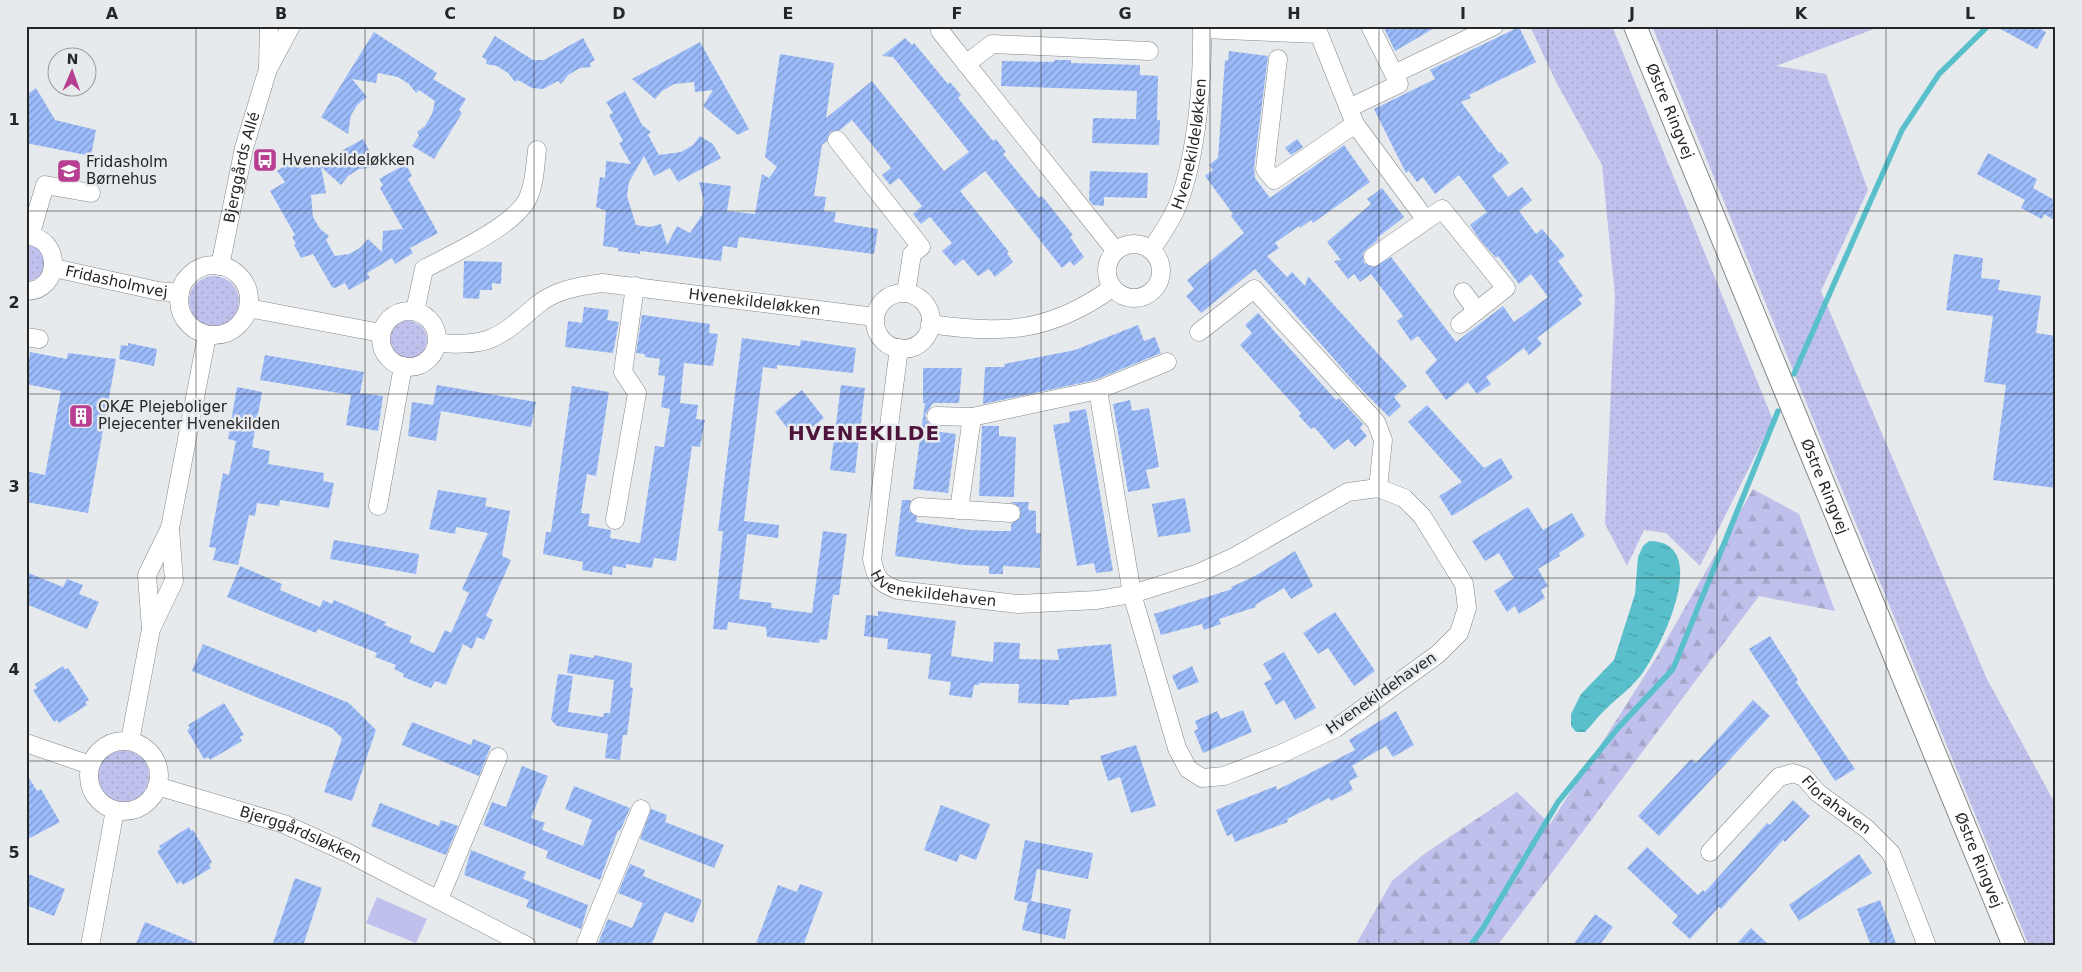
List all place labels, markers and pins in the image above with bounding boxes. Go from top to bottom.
bus stop icon: Hvenekildeløkken [252,147,278,173]
place label: Hvenekildeløkken [282,151,415,169]
place label: Fridasholm Børnehus [86,153,168,188]
school or university icon: Fridasholm Børnehus [56,158,82,184]
place label: OKÆ Plejeboliger Plejecenter Hvenekilden [98,398,280,433]
building icon: OKÆ Plejeboliger Plejecenter Hvenekilden [68,403,94,429]

